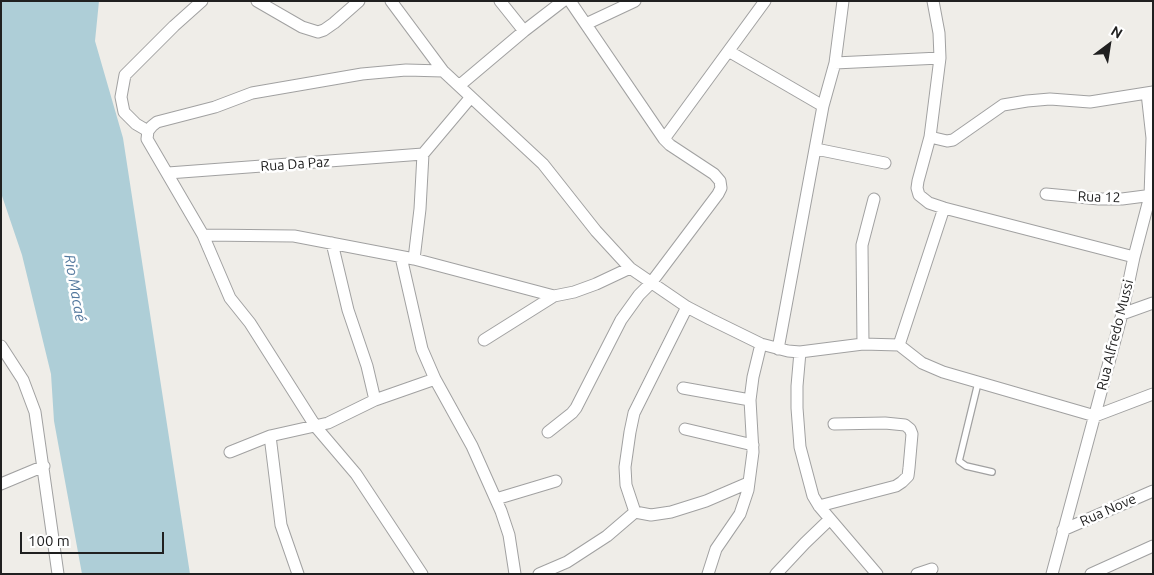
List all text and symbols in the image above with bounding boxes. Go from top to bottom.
north arrow [1084,20,1134,70]
text: N [1108,23,1125,42]
street label: Rua Da Paz [260,153,330,175]
street label: Rua 12 [1077,188,1121,206]
water label: Rio Macaé [60,253,90,323]
street label: Rua Alfredo Mussi [1093,278,1137,392]
street label: Rua Nove [1077,490,1139,530]
scale bar [22,522,166,554]
text: 100 m [28,532,70,549]

